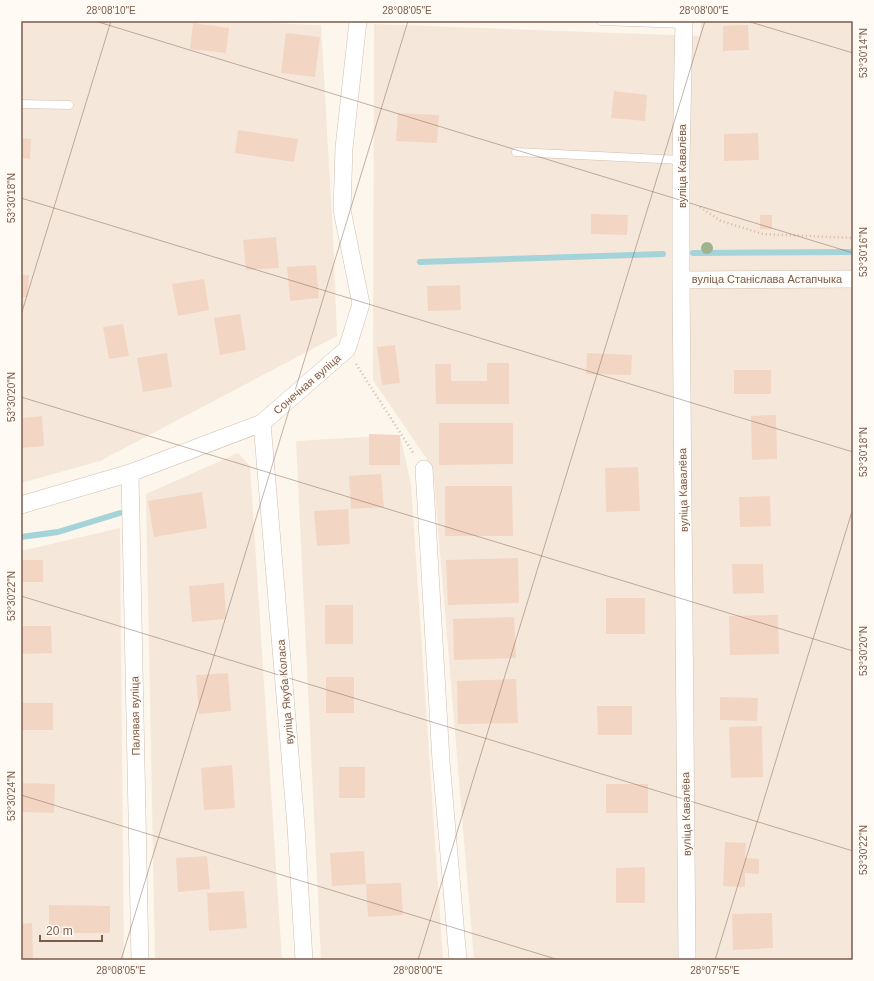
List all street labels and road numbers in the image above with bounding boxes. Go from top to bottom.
street label: вуліца Кавалёва [676,123,688,208]
street label: вуліца Станіслава Астапчыка [692,273,843,285]
street label: Сонечная вуліца [271,351,344,416]
street label: вуліца Кавалёва [676,447,690,532]
street label: вуліца Якуба Коласа [274,638,296,745]
street label: Палявая вуліца [128,675,142,756]
street label: вуліца Кавалёва [679,771,693,856]

